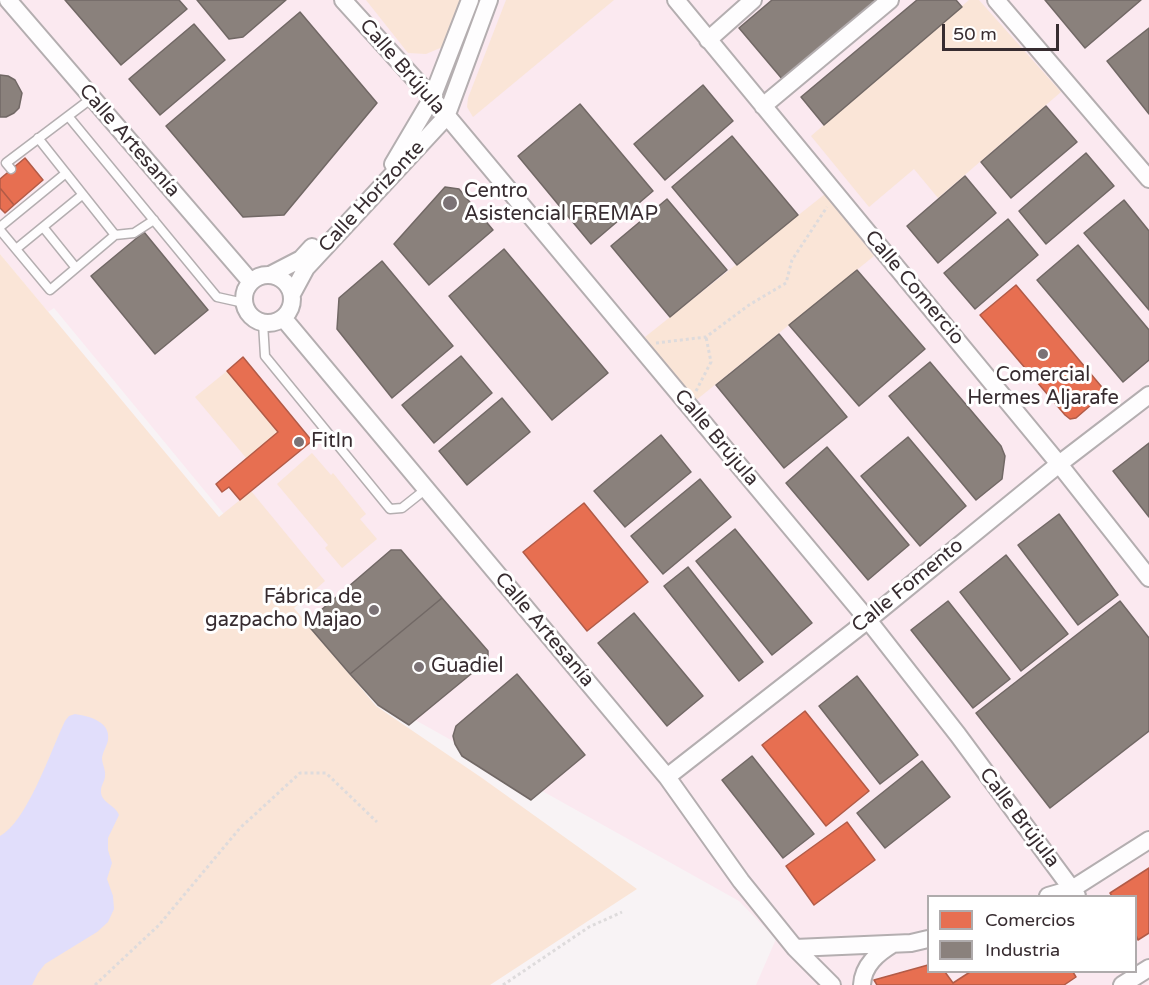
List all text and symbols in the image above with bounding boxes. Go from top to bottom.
scale bar [945,12,1062,50]
street label: Calle Brújula [354,14,450,120]
text: 50 m [953,23,997,45]
street label: Calle Artesanía [73,79,185,203]
street label: Calle Horizonte [314,136,430,258]
place label: Centro Asistencial FREMAP [464,180,658,227]
marker: Centro Asistencial FREMAP [441,194,459,212]
street label: Calle Comercio [859,226,969,350]
marker: Comercial Hermes Aljarafe [1036,347,1050,361]
place label: Comercial Hermes Aljarafe [967,364,1119,411]
street label: Calle Brújula [669,385,763,491]
place label: FitIn [311,430,353,454]
marker: FitIn [292,435,306,449]
street label: Calle Fomento [847,534,969,638]
street label: Calle Artesanía [489,568,599,692]
place label: Fábrica de gazpacho Majao [205,586,362,633]
marker: Fábrica de gazpacho Majao [367,603,381,617]
place label: Guadiel [431,655,503,679]
marker: Guadiel [412,660,426,674]
street label: Calle Brújula [974,763,1064,873]
legend [927,895,1137,973]
text: Comercios [985,909,1075,931]
text: Industria [985,939,1060,961]

